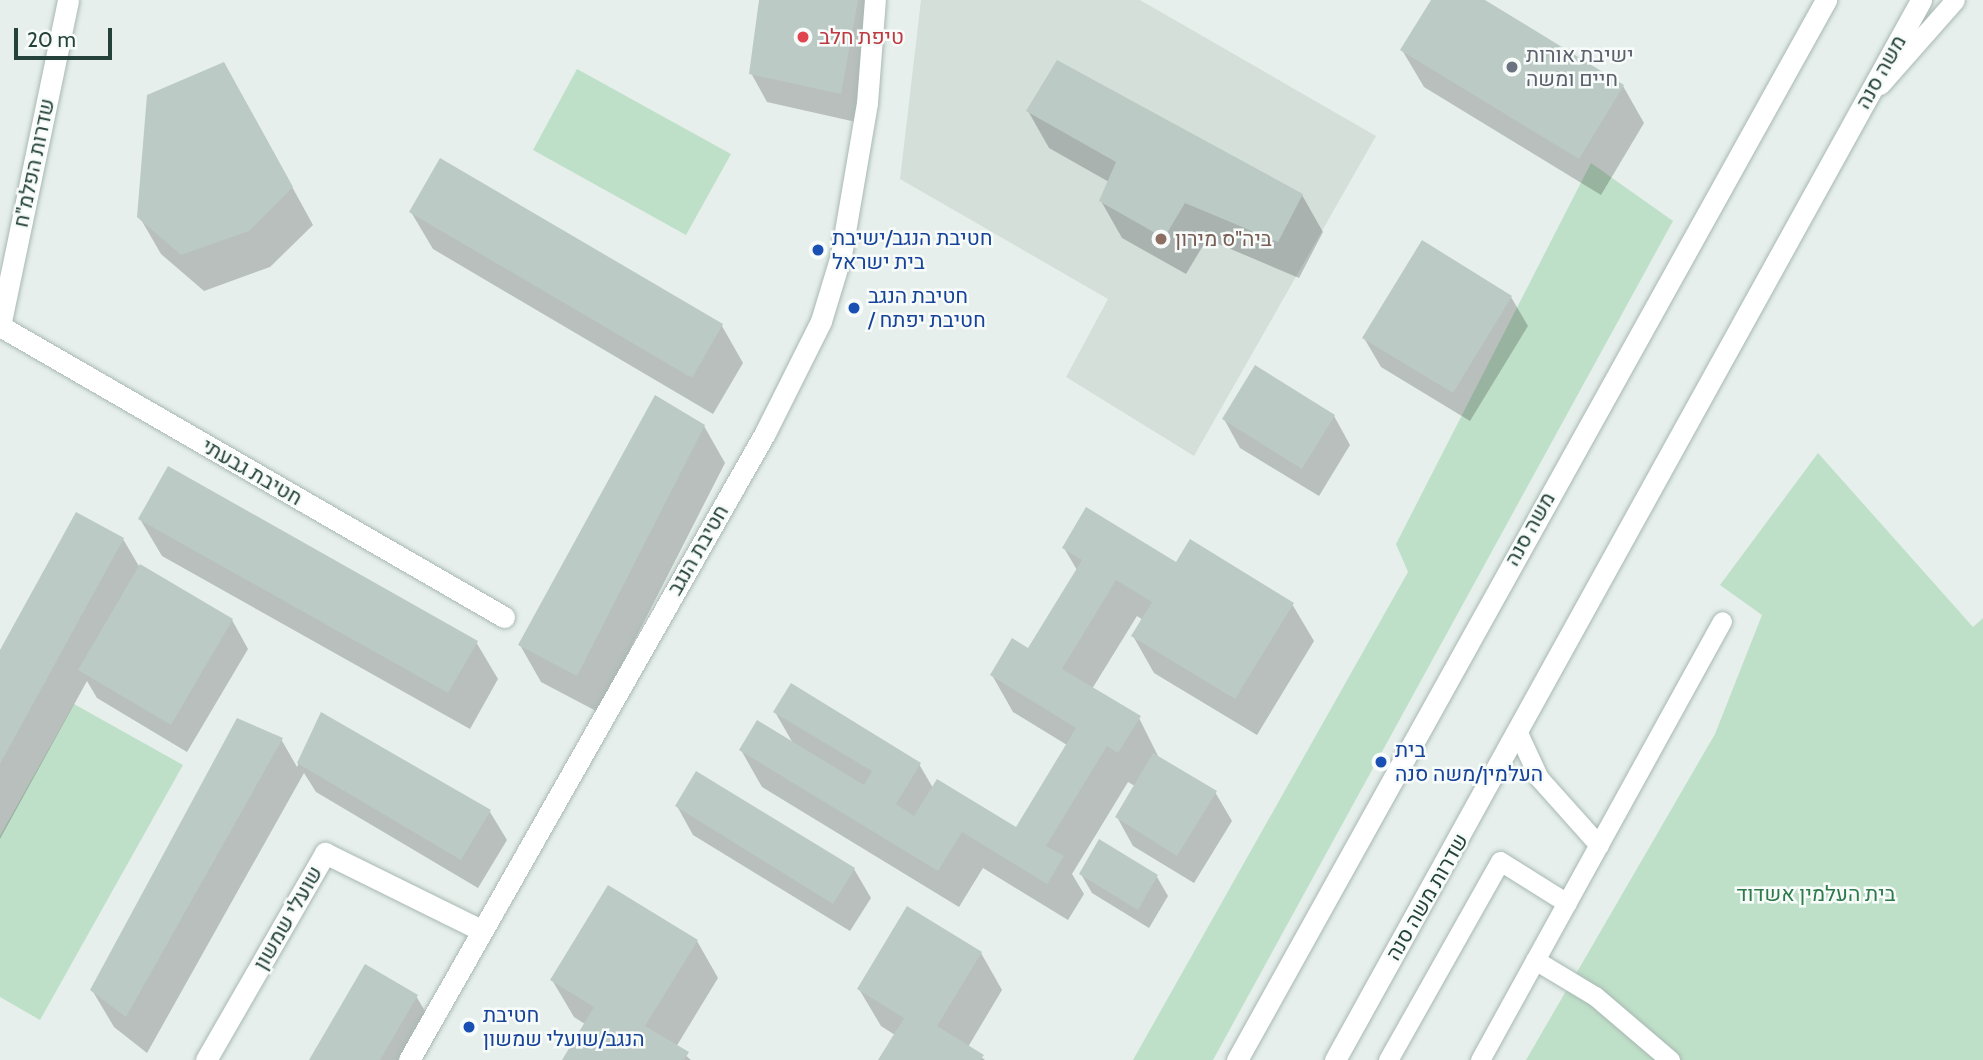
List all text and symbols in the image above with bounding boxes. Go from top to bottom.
scale bar [18,14,116,58]
place label: טיפת חלב [819,24,904,50]
text: 20 m [27,27,76,52]
marker: טיפת חלב [793,27,813,47]
street label: משה סנה [1850,31,1912,113]
place label: ישיבת אורות חיים ומשה [1526,42,1634,92]
marker: ישיבת אורות חיים ומשה [1504,59,1520,75]
street label: שדרות הפלמ"ח [8,96,60,230]
place label: חטיבת הנגב/ישיבת בית ישראל [832,225,992,275]
place label: ביה"ס מירון [1175,226,1272,252]
marker: ביה"ס מירון [1153,231,1169,247]
marker: חטיבת הנגב/ישיבת בית ישראל [810,242,826,258]
place label: חטיבת הנגב / חטיבת יפתח [868,283,986,333]
marker: חטיבת הנגב / חטיבת יפתח [846,300,862,316]
street label: חטיבת גבעתי [197,433,307,511]
street label: משה סנה [1499,488,1561,570]
street label: חטיבת הנגב [662,500,734,600]
place label: בית העלמין/משה סנה [1395,737,1543,787]
marker: בית העלמין/משה סנה [1373,754,1389,770]
street label: שדרות משה סנה [1381,829,1473,965]
street label: שועלי שמשון [248,862,328,974]
park label: בית העלמין אשדוד [1736,881,1896,907]
place label: חטיבת הנגב/שועלי שמשון [483,1002,645,1052]
marker: חטיבת הנגב/שועלי שמשון [461,1019,477,1035]

